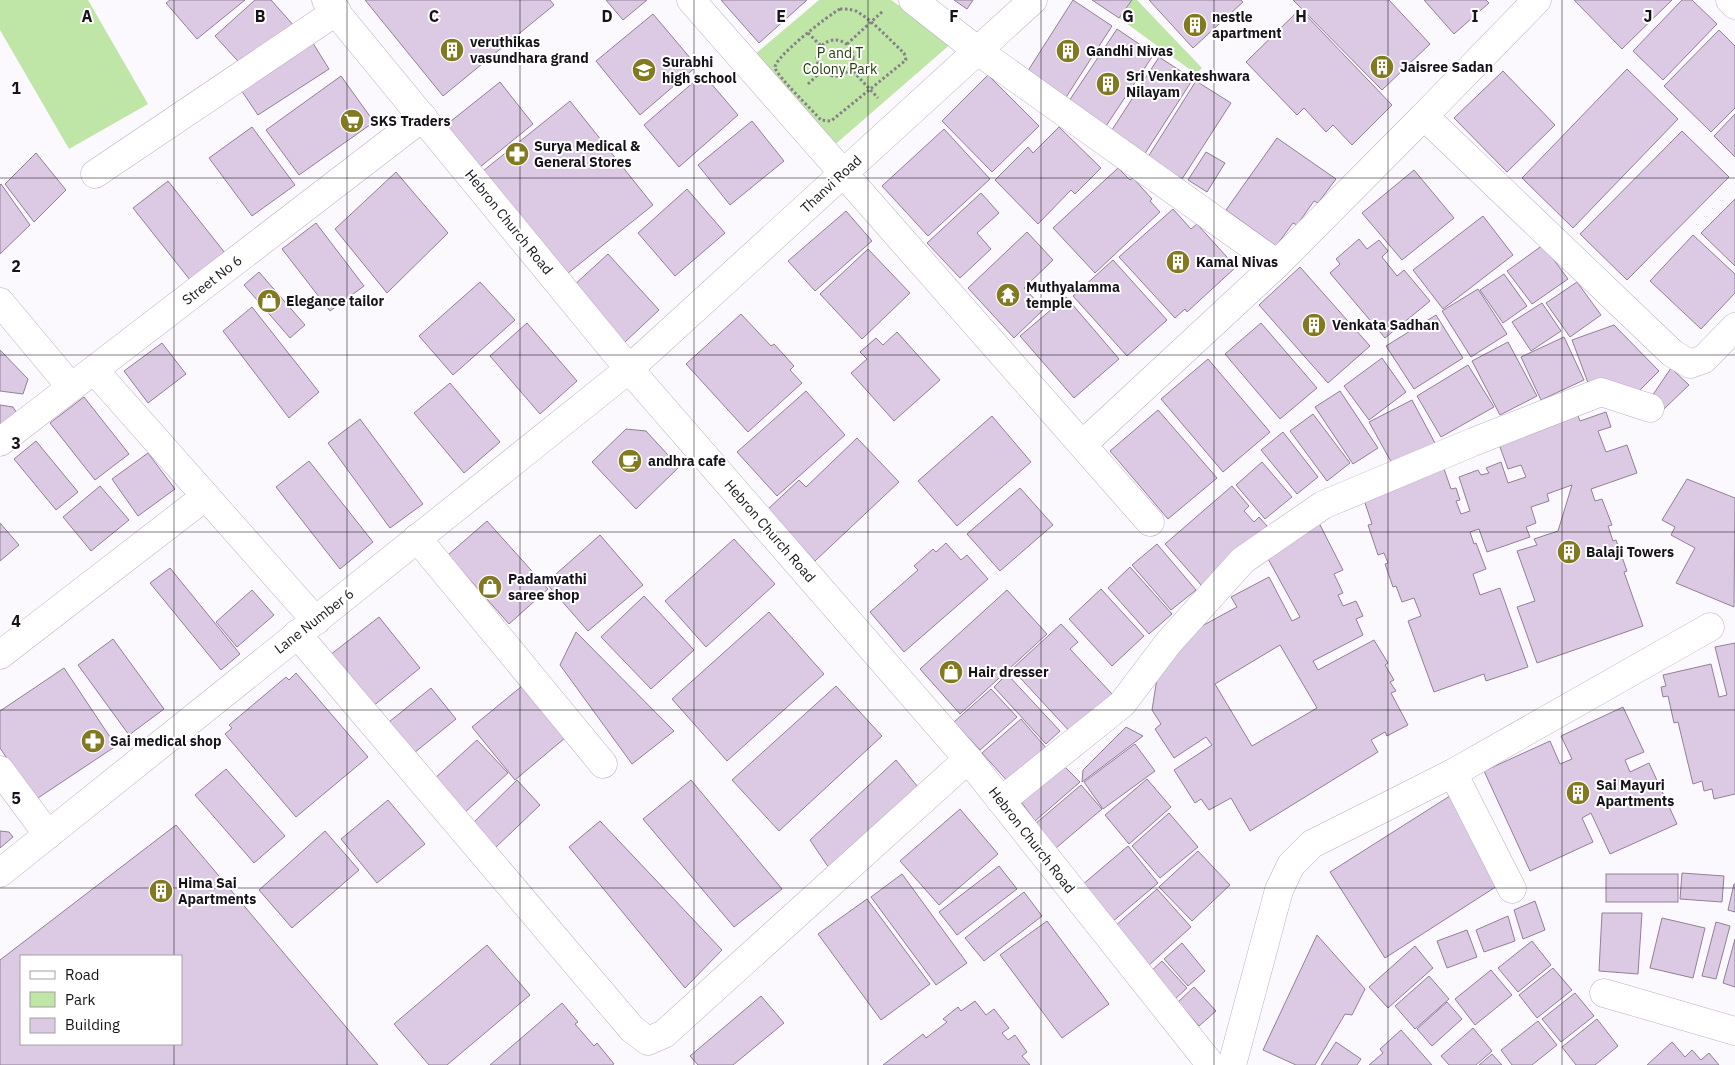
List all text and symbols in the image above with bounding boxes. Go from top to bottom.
text: A [82,6,93,26]
text: B [255,6,266,26]
text: C [429,6,439,26]
text: D [601,6,613,26]
text: E [776,6,786,26]
text: F [949,6,959,26]
text: G [1122,6,1134,26]
text: H [1295,6,1307,26]
text: I [1472,6,1479,26]
text: J [1644,6,1652,26]
place label: nestle apartment [1212,8,1282,42]
building icon: nestle apartment [1182,12,1208,38]
place label: veruthikas vasundhara grand [470,33,589,67]
building icon: veruthikas vasundhara grand [439,37,465,63]
building icon: Gandhi Nivas [1055,38,1081,64]
place label: Gandhi Nivas [1086,42,1173,60]
park label: P and T Colony Park [803,44,878,78]
place label: Surabhi high school [662,53,736,87]
building icon: Jaisree Sadan [1369,54,1395,80]
school or university icon: Surabhi high school [631,57,657,83]
place label: Jaisree Sadan [1400,58,1493,76]
place label: Sri Venkateshwara Nilayam [1126,67,1250,101]
building icon: Sri Venkateshwara Nilayam [1095,71,1121,97]
text: 1 [11,78,21,98]
supermarket icon: SKS Traders [339,108,365,134]
place label: SKS Traders [370,112,450,130]
place label: Surya Medical & General Stores [534,137,641,171]
pharmacy icon: Surya Medical & General Stores [504,141,530,167]
street label: Thanvi Road [797,151,865,217]
street label: Hebron Church Road [461,166,557,278]
building icon: Kamal Nivas [1165,249,1191,275]
street label: Street No 6 [178,251,246,309]
place label: Kamal Nivas [1196,253,1278,271]
text: 2 [11,256,21,276]
place label: Muthyalamma temple [1026,278,1120,312]
temple icon: Muthyalamma temple [995,282,1021,308]
shop icon: Elegance tailor [256,288,282,314]
place label: Elegance tailor [286,292,384,310]
building icon: Venkata Sadhan [1301,312,1327,338]
place label: Venkata Sadhan [1332,316,1439,334]
text: 3 [11,433,21,453]
cafe icon: andhra cafe [617,448,643,474]
place label: andhra cafe [648,452,726,470]
street label: Hebron Church Road [721,476,819,586]
building icon: Balaji Towers [1556,539,1582,565]
place label: Balaji Towers [1586,543,1674,561]
place label: Padamvathi saree shop [508,570,587,604]
shop icon: Padamvathi saree shop [477,574,503,600]
street label: Lane Number 6 [271,584,357,658]
text: 4 [11,611,21,631]
shop icon: Hair dresser [938,659,964,685]
place label: Hair dresser [968,663,1049,681]
pharmacy icon: Sai medical shop [80,728,106,754]
place label: Sai medical shop [110,732,221,750]
place label: Sai Mayuri Apartments [1596,776,1674,810]
building icon: Sai Mayuri Apartments [1565,780,1591,806]
street label: Hebron Church Road [985,783,1079,897]
text: 5 [11,788,21,808]
place label: Hima Sai Apartments [178,874,256,908]
building icon: Hima Sai Apartments [148,878,174,904]
legend [20,955,182,1045]
text: Road [65,965,100,984]
text: Park [65,990,95,1009]
text: Building [65,1015,120,1034]

